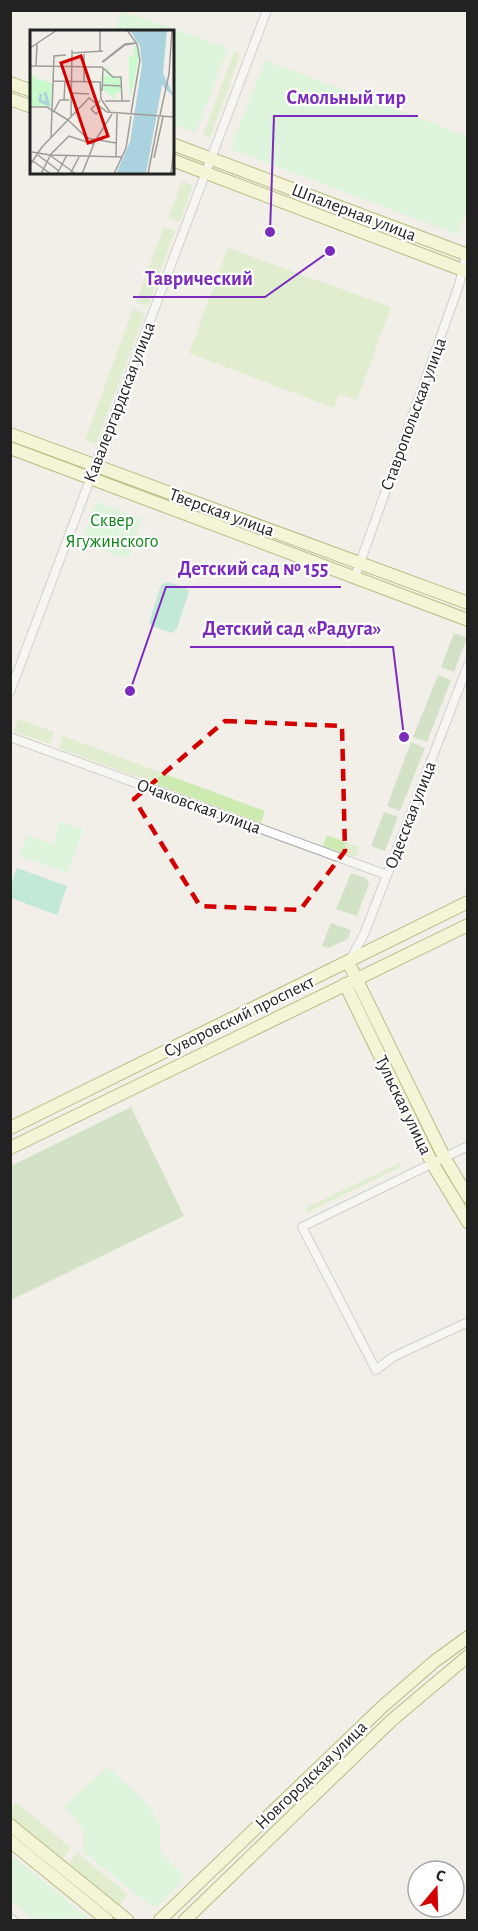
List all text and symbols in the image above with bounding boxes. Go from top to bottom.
inset map [30,30,174,174]
callout: Смольный тир [274,78,418,116]
text: Смольный тир [286,88,406,108]
street label: Шпалерная улица [289,181,418,245]
callout: Таврический [133,259,265,297]
text: Таврический [145,269,253,289]
street label: Кавалергардская улица [81,320,159,485]
street label: Ставропольская улица [378,335,450,493]
street label: Тверская улица [167,486,277,540]
park label: Сквер Ягужинского [66,512,158,551]
callout: Детский сад № 155 [166,549,341,587]
text: Детский сад № 155 [178,559,328,579]
callout: Детский сад «Радуга» [190,609,393,647]
text: Детский сад «Радуга» [202,619,382,639]
street label: Одесская улица [382,759,440,872]
street label: Очаковская улица [134,776,263,838]
street label: Суворовский проспект [161,972,318,1061]
street label: Тульская улица [371,1053,435,1158]
street label: Новгородская улица [252,1718,371,1834]
north arrow [406,1859,466,1919]
text: С [434,1867,447,1885]

